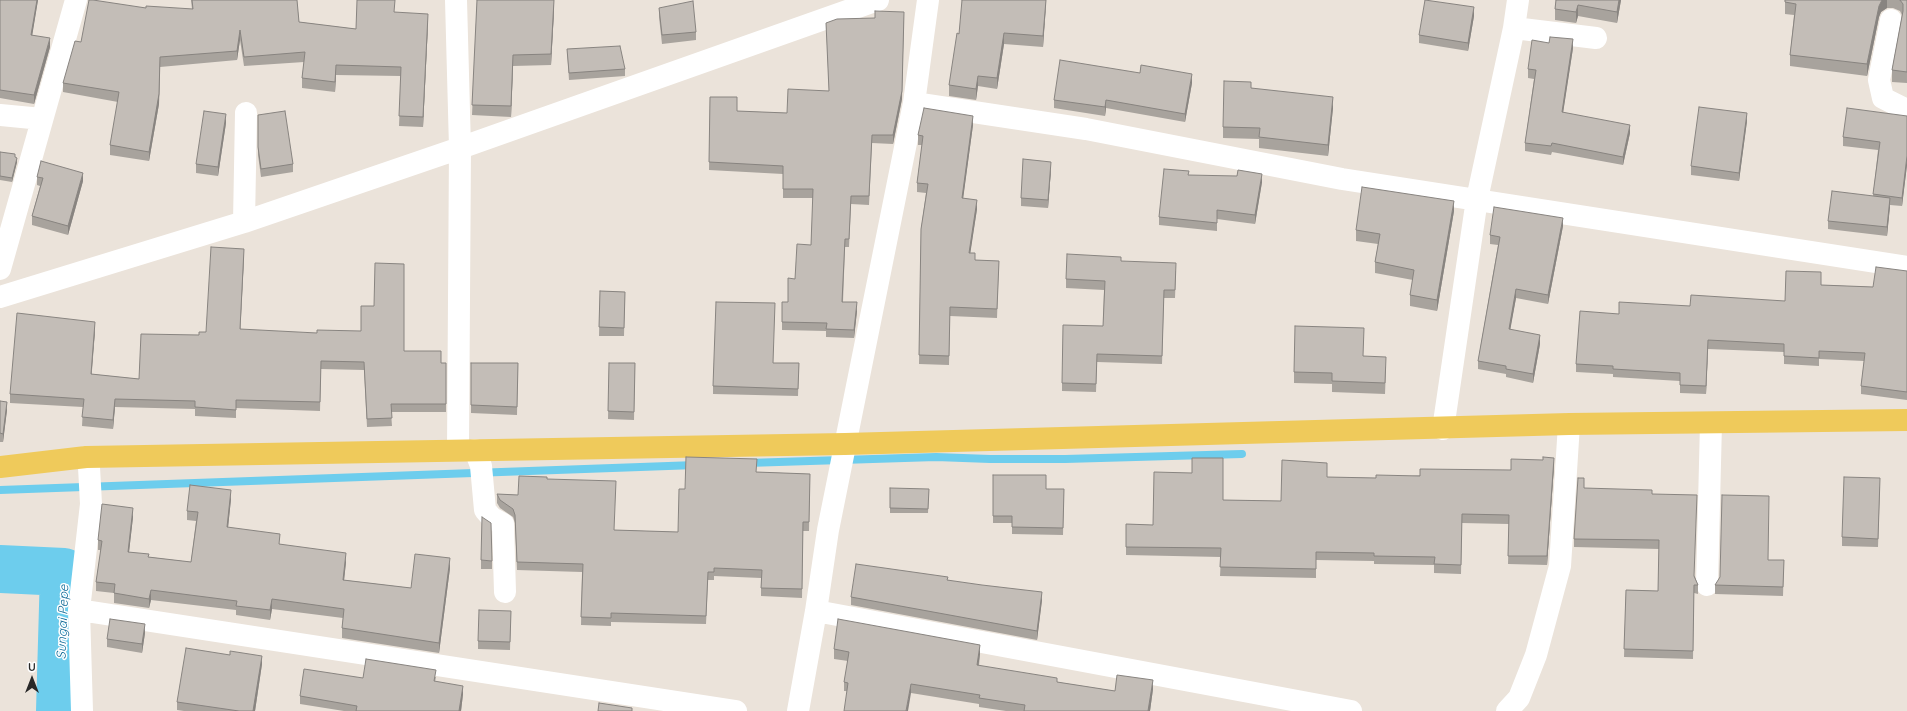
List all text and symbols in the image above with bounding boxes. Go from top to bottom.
water label: Sungai Pepe [54,584,72,660]
north arrow [12,659,52,699]
text: U [28,660,36,674]

